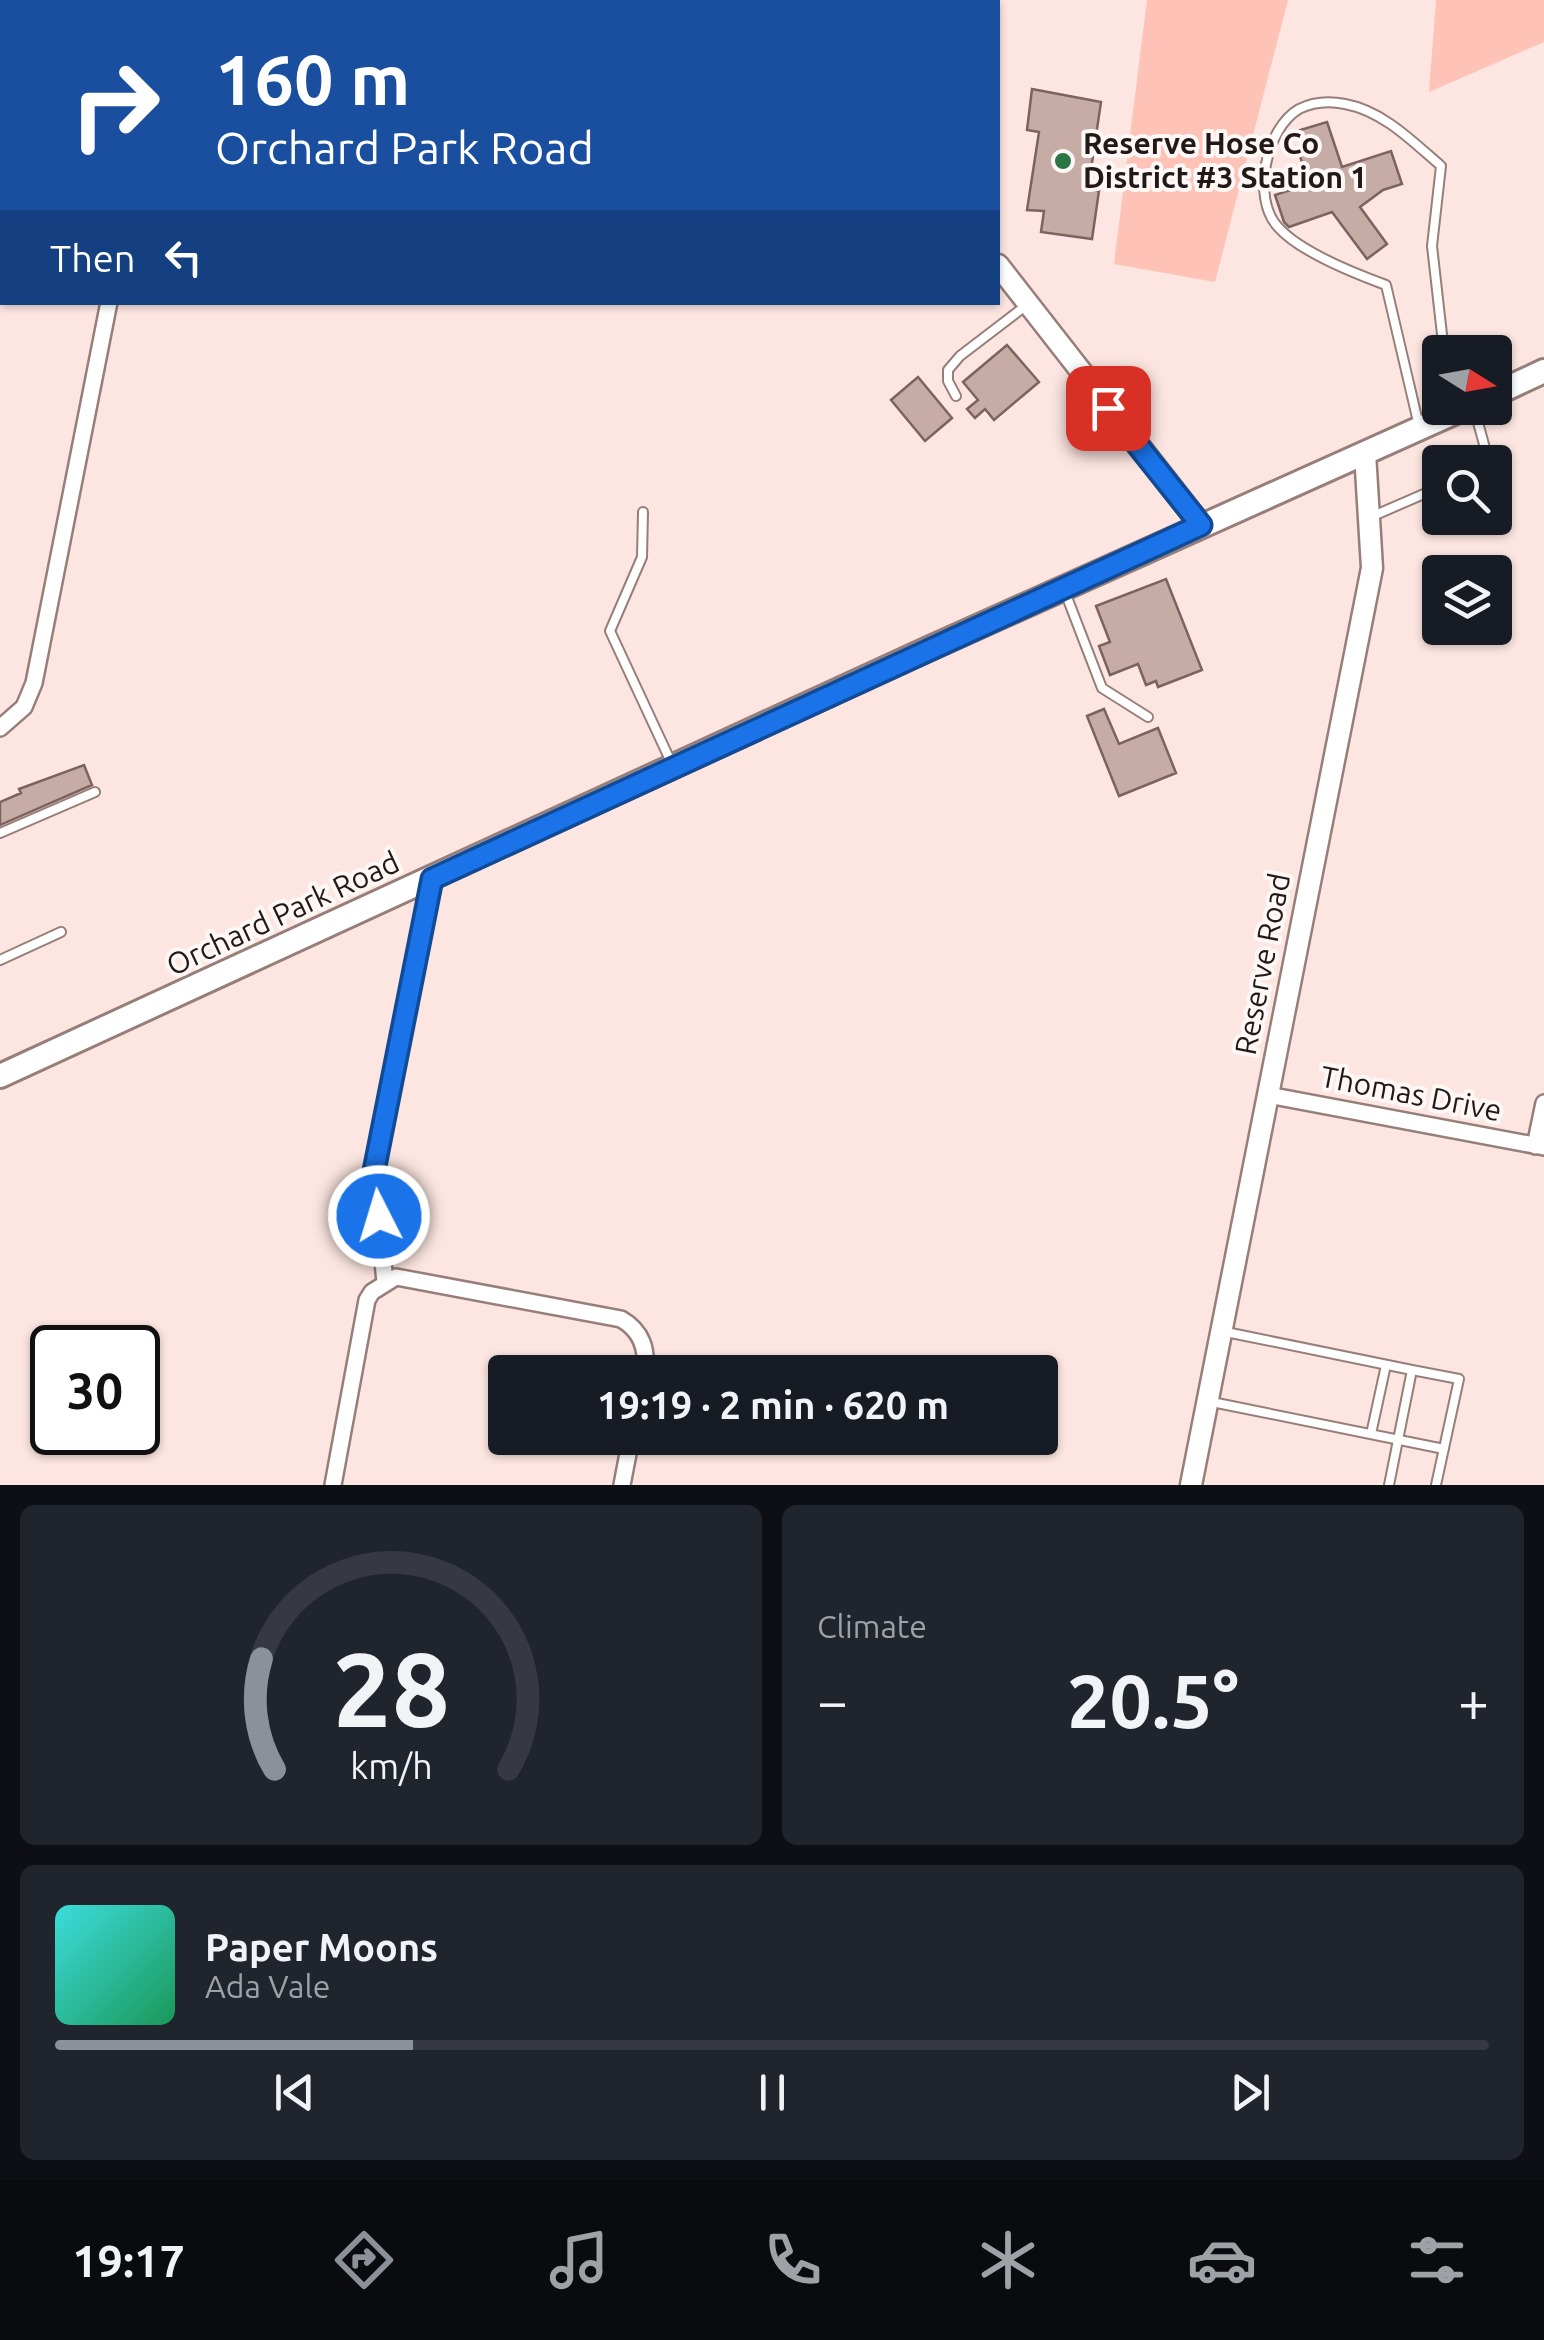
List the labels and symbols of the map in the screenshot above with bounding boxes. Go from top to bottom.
place label: Reserve Hose Co District #3 Station 1 [1083,126,1367,194]
marker: Reserve Hose Co District #3 Station 1 [1052,150,1074,172]
north arrow [1422,335,1512,425]
pin [1066,366,1151,451]
street label: Orchard Park Road [161,844,404,982]
street label: Reserve Road [1228,870,1296,1057]
street label: Thomas Drive [1318,1059,1504,1127]
position arrow [327,1164,431,1268]
speed limit sign: 30 [30,1325,160,1455]

